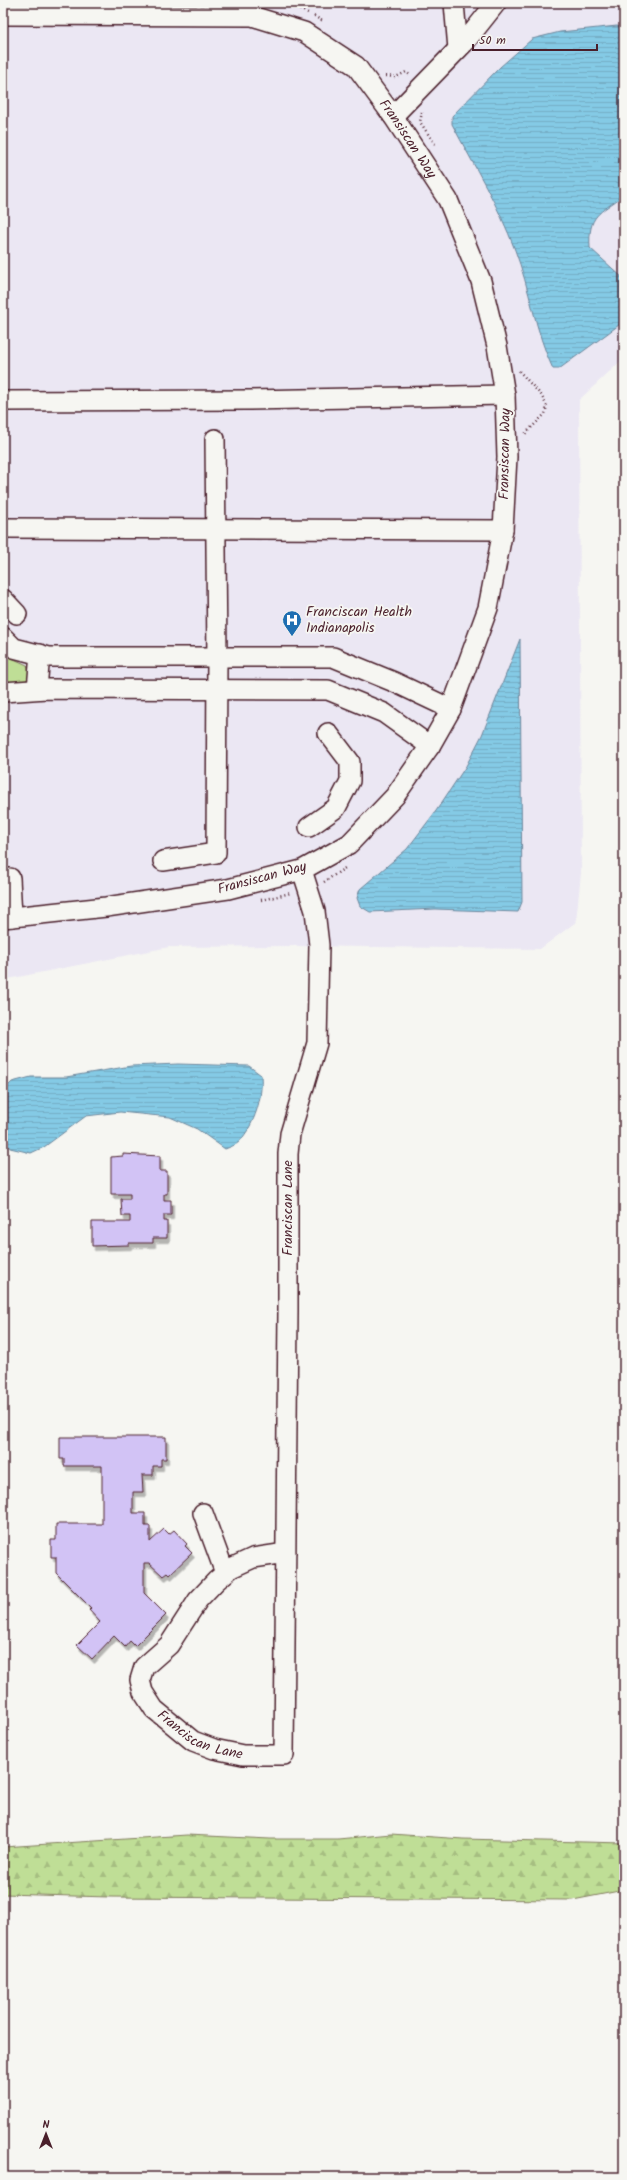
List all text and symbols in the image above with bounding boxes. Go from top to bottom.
scale bar [473,26,597,52]
text: 50 m [479,31,506,50]
street label: Fransiscan Way [373,95,442,183]
street label: Fransiscan Way [493,408,517,500]
place label: Franciscan Health Indianapolis [306,601,412,639]
hospital icon: Franciscan Health Indianapolis [281,609,303,637]
street label: Fransiscan Way [215,855,309,900]
street label: Franciscan Lane [277,1160,299,1256]
street label: Franciscan Lane [152,1705,245,1766]
north arrow [26,2114,66,2154]
text: N [43,2116,50,2134]

